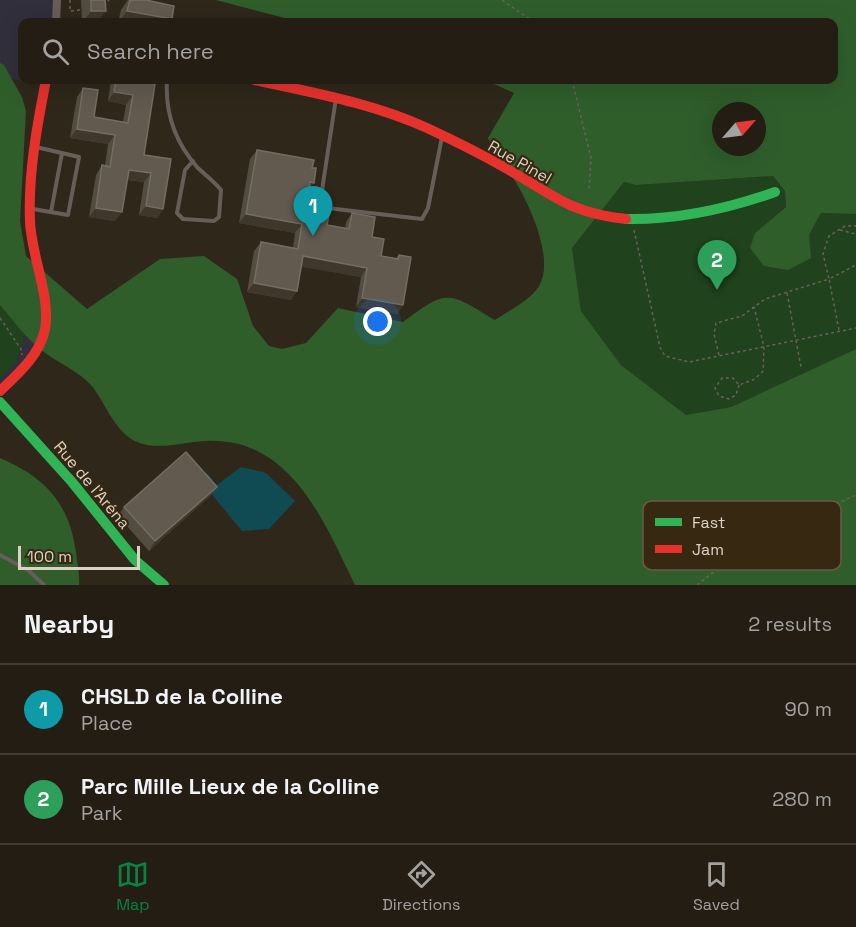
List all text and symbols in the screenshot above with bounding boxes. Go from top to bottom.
search box [18,18,838,84]
icon: search [39,35,72,68]
text: Search here [87,37,214,65]
north arrow [712,102,766,156]
street label: Rue Pinel [484,135,556,189]
pin: 1 [294,186,332,236]
pin: 2 [698,240,736,290]
your location [363,307,392,336]
street label: Rue de l'Aréna [49,437,135,533]
legend [643,501,841,570]
text: Fast [692,512,725,533]
text: Jam [692,539,724,560]
scale bar [18,543,140,570]
text: 100 m [27,546,72,567]
text: Nearby [24,607,114,641]
text: 2 results [748,611,832,637]
text: CHSLD de la Colline [81,682,283,710]
text: 1 [39,696,48,722]
text: 90 m [785,696,832,722]
text: Place [81,710,133,736]
text: Parc Mille Lieux de la Colline [81,772,379,800]
text: 2 [38,786,49,812]
text: 280 m [772,786,832,812]
text: Park [81,800,123,826]
tab: Map [116,858,150,915]
tab: Directions [382,858,461,915]
tab: Saved [693,858,740,915]

